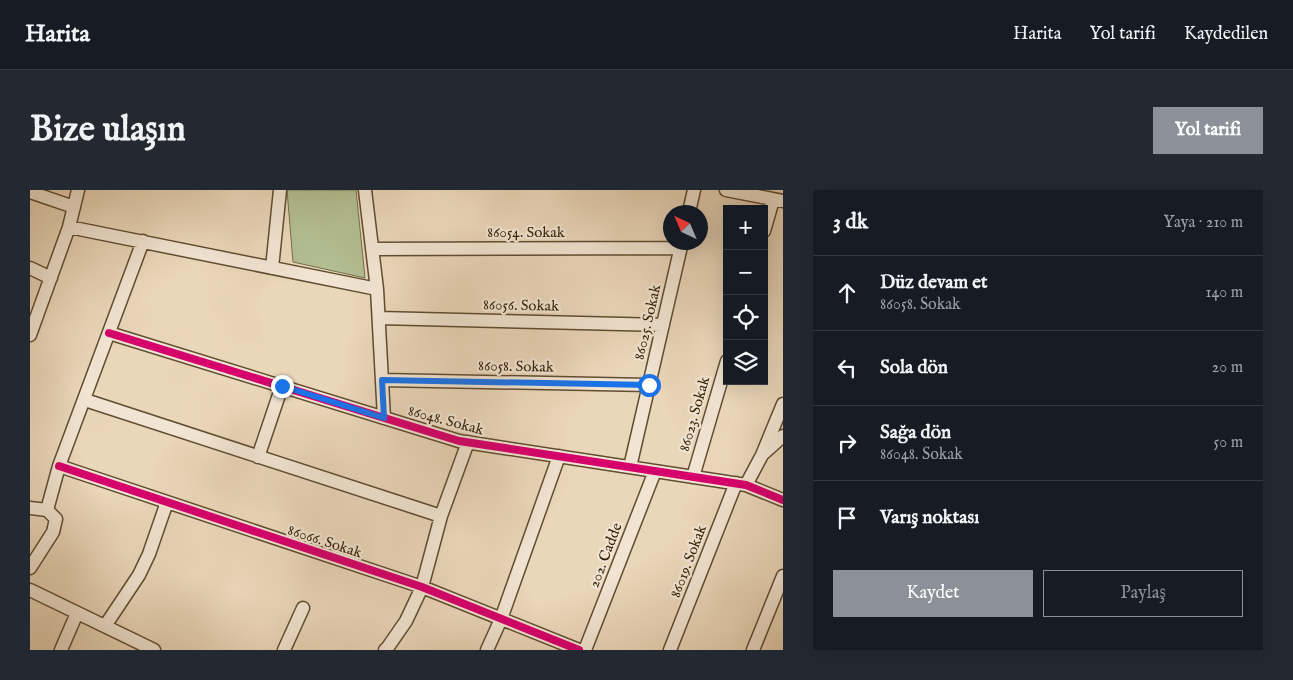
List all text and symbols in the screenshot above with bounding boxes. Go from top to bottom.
text: Harita [25,19,90,50]
text: Harita [1013,23,1062,46]
text: Yol tarifi [1090,23,1156,46]
text: Kaydedilen [1184,23,1268,46]
button: Yol tarifi [1153,107,1263,154]
text: Bize ulaşın [30,108,186,153]
north arrow [663,205,708,250]
map controls [723,205,768,385]
button: + [723,205,768,250]
text: 3 dk [833,209,868,236]
text: Yaya · 210 m [1164,213,1243,233]
street label: 86054. Sokak [487,223,566,242]
button: − [723,250,768,295]
text: Düz devam et [880,271,988,295]
icon: ahead [833,279,861,307]
street label: 86025. Sokak [630,282,666,362]
text: 140 m [1205,283,1243,303]
street label: 86056. Sokak [483,295,560,316]
button: locate [723,295,768,340]
text: 86058. Sokak [880,295,961,315]
button: layers [723,340,768,385]
icon: left [833,354,861,382]
street label: 86058. Sokak [478,356,555,377]
text: Sola dön [880,356,948,380]
text: 20 m [1212,358,1243,378]
route start [638,374,661,397]
street label: 86023. Sokak [675,374,714,454]
route end [271,375,294,398]
street label: 86048. Sokak [406,401,487,440]
text: Sağa dön [880,421,951,445]
icon: right [833,429,861,457]
text: 50 m [1214,433,1243,453]
text: 86048. Sokak [880,445,963,465]
icon: arrive [833,504,861,532]
text: Varış noktası [880,506,979,530]
street label: 202. Cadde [584,520,627,590]
street label: 86066. Sokak [285,521,365,563]
street label: 86019. Sokak [666,521,711,600]
button: Kaydet [833,570,1033,617]
button: Paylaş [1043,570,1243,617]

